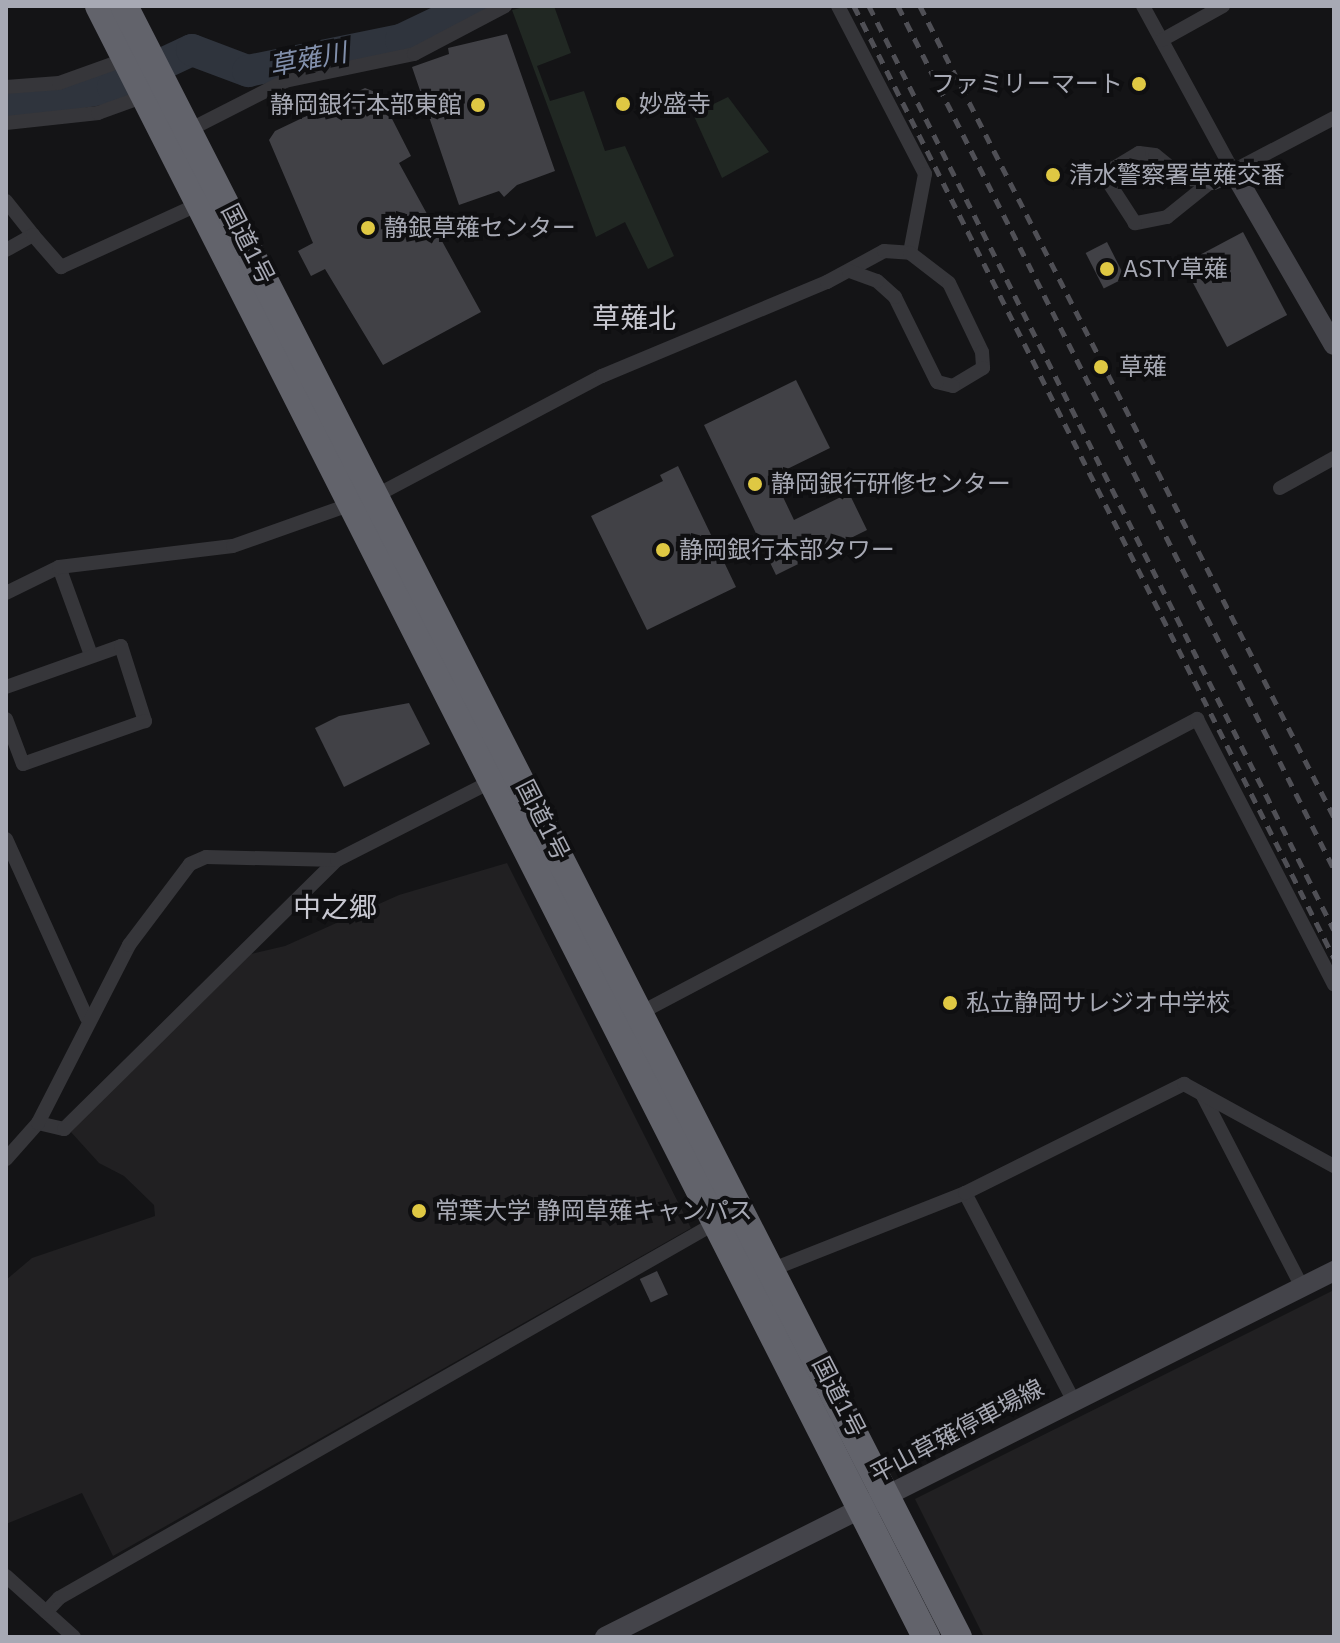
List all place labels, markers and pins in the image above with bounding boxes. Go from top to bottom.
place label: ファミリーマート [931,70,1123,98]
marker: ファミリーマート [1130,75,1148,93]
place label: 妙盛寺 [639,90,711,118]
place label: 静岡銀行本部東館 [270,91,462,119]
marker: 妙盛寺 [614,95,632,113]
marker: 静岡銀行本部東館 [469,96,487,114]
place label: 清水警察署草薙交番 [1069,161,1285,189]
marker: 清水警察署草薙交番 [1044,166,1062,184]
place label: 静銀草薙センター [384,214,576,242]
marker: 静銀草薙センター [359,219,377,237]
place label: ASTY草薙 [1123,255,1228,283]
marker: ASTY草薙 [1098,260,1116,278]
place label: 草薙 [1119,353,1167,381]
marker: 草薙 [1090,356,1112,378]
place label: 静岡銀行研修センター [771,470,1011,498]
marker: 静岡銀行研修センター [746,475,764,493]
place label: 静岡銀行本部タワー [679,536,895,564]
marker: 静岡銀行本部タワー [654,541,672,559]
place label: 私立静岡サレジオ中学校 [966,989,1230,1017]
marker: 私立静岡サレジオ中学校 [941,994,959,1012]
place label: 常葉大学 静岡草薙キャンパス [435,1197,753,1225]
marker: 常葉大学 静岡草薙キャンパス [410,1202,428,1220]

